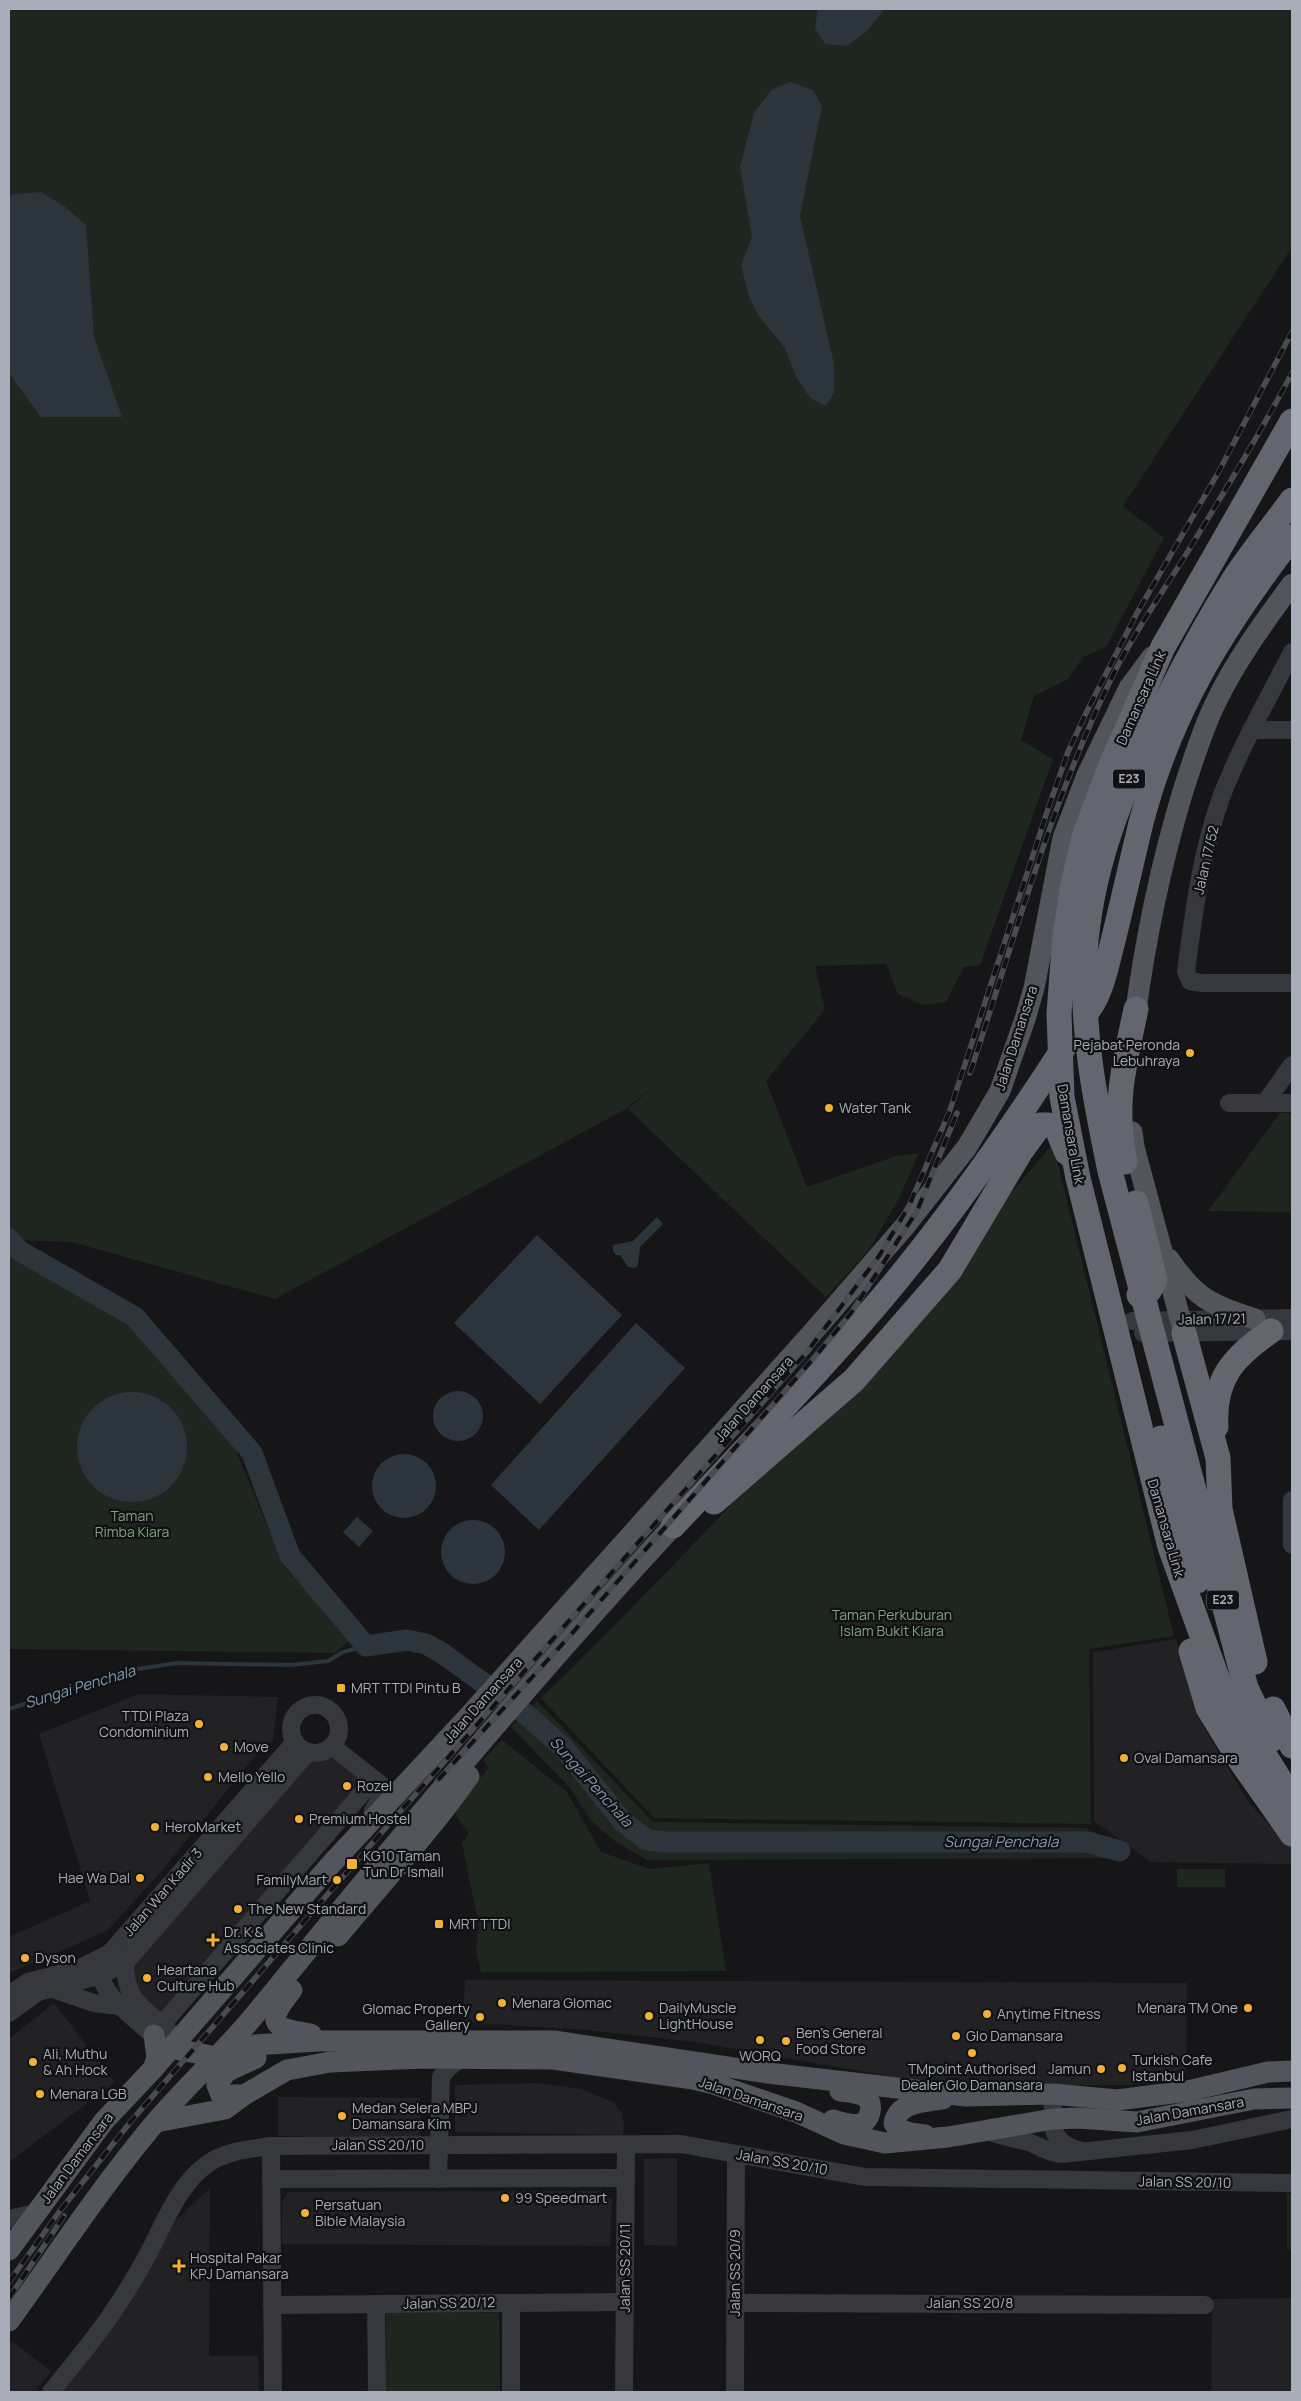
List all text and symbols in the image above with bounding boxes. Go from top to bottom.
street label: Damansara Link [1111,647,1170,748]
road number: E23 [1113,770,1145,789]
street label: Jalan 17/52 [1188,824,1223,896]
street label: Jalan Damansara [990,983,1041,1093]
place label: Pejabat Peronda Lebuhraya [1074,1035,1180,1070]
marker: Pejabat Peronda Lebuhraya [1184,1047,1196,1059]
street label: Damansara Link [1053,1082,1090,1186]
place label: Water Tank [839,1098,912,1117]
marker: Water Tank [823,1102,835,1114]
street label: Jalan 17/21 [1178,1308,1246,1329]
street label: Jalan Damansara [710,1352,797,1446]
street label: Damansara Link [1143,1477,1190,1580]
park label: Taman Rimba Kiara [95,1506,169,1541]
road number: E23 [1207,1590,1239,1610]
park label: Taman Perkuburan Islam Bukit Kiara [832,1605,952,1640]
street label: Jalan Damansara [439,1653,526,1747]
water label: Sungai Penchala [22,1660,138,1713]
place label: MRT TTDI Pintu B [351,1678,461,1697]
marker: MRT TTDI Pintu B [335,1682,347,1694]
place label: TTDI Plaza Condominium [99,1706,189,1741]
marker: TTDI Plaza Condominium [193,1718,205,1730]
water label: Sungai Penchala [545,1732,638,1832]
place label: Move [234,1737,269,1756]
marker: Move [218,1741,230,1753]
place label: Oval Damansara [1134,1748,1237,1767]
marker: Oval Damansara [1118,1752,1130,1764]
place label: Mello Yello [218,1767,285,1786]
marker: Mello Yello [202,1771,214,1783]
place label: Rozel [357,1776,392,1795]
marker: Rozel [341,1780,353,1792]
place label: Premium Hostel [309,1809,410,1828]
marker: Premium Hostel [293,1813,305,1825]
place label: HeroMarket [165,1817,242,1836]
marker: HeroMarket [149,1821,161,1833]
water label: Sungai Penchala [944,1831,1059,1852]
street label: Jalan Wan Kadir 3 [119,1844,206,1940]
place label: KG10 Taman Tun Dr Ismail [363,1846,444,1881]
marker: KG10 Taman Tun Dr Ismail [345,1857,359,1871]
place label: Hae Wa Dal [58,1868,130,1887]
place label: FamilyMart [256,1870,327,1889]
marker: Hae Wa Dal [134,1872,146,1884]
marker: FamilyMart [331,1874,343,1886]
place label: The New Standard [248,1899,366,1918]
marker: The New Standard [232,1903,244,1915]
place label: MRT TTDI [449,1914,511,1933]
marker: MRT TTDI [433,1918,445,1930]
place label: Dr. K & Associates Clinic [224,1922,334,1957]
marker: Dr. K & Associates Clinic [206,1933,220,1947]
place label: Dyson [35,1948,76,1967]
marker: Dyson [19,1952,31,1964]
place label: Heartana Culture Hub [157,1960,235,1995]
marker: Heartana Culture Hub [141,1972,153,1984]
place label: Menara Glomac [512,1993,612,2012]
marker: Menara Glomac [496,1997,508,2009]
place label: DailyMuscle LightHouse [659,1998,737,2033]
place label: Menara TM One [1137,1998,1238,2017]
place label: Glomac Property Gallery [362,1999,471,2034]
marker: Menara TM One [1242,2002,1254,2014]
place label: Anytime Fitness [997,2004,1101,2023]
marker: Anytime Fitness [981,2008,993,2020]
marker: DailyMuscle LightHouse [643,2010,655,2022]
marker: Glomac Property Gallery [474,2011,486,2023]
place label: Ben’s General Food Store [796,2023,883,2058]
place label: Glo Damansara [966,2026,1063,2045]
marker: Glo Damansara [950,2030,962,2042]
marker: WORQ [754,2034,766,2046]
marker: Ben’s General Food Store [780,2035,792,2047]
place label: Ali, Muthu & Ah Hock [43,2044,109,2079]
place label: WORQ [739,2046,781,2065]
marker: TMpoint Authorised Dealer Glo Damansara [966,2047,978,2059]
place label: Turkish Cafe Istanbul [1132,2050,1212,2085]
marker: Ali, Muthu & Ah Hock [27,2056,39,2068]
place label: TMpoint Authorised Dealer Glo Damansara [901,2059,1043,2094]
place label: Jamun [1048,2059,1091,2078]
marker: Turkish Cafe Istanbul [1116,2062,1128,2074]
marker: Jamun [1095,2063,1107,2075]
street label: Jalan Damansara [696,2072,806,2125]
place label: Menara LGB [50,2084,127,2103]
marker: Menara LGB [34,2088,46,2100]
street label: Jalan Damansara [1134,2092,1245,2129]
place label: Medan Selera MBPJ Damansara Kim [352,2098,478,2133]
street label: Jalan Damansara [36,2108,117,2207]
marker: Medan Selera MBPJ Damansara Kim [336,2110,348,2122]
street label: Jalan SS 20/10 [332,2135,424,2154]
street label: Jalan SS 20/10 [735,2144,829,2179]
street label: Jalan SS 20/10 [1139,2171,1231,2192]
place label: 99 Speedmart [515,2188,607,2207]
marker: 99 Speedmart [499,2192,511,2204]
place label: Persatuan Bible Malaysia [315,2195,405,2230]
marker: Persatuan Bible Malaysia [299,2207,311,2219]
street label: Jalan SS 20/11 [615,2223,634,2313]
street label: Jalan SS 20/9 [725,2229,744,2317]
place label: Hospital Pakar KPJ Damansara [190,2248,289,2283]
marker: Hospital Pakar KPJ Damansara [172,2259,186,2273]
street label: Jalan SS 20/12 [403,2292,495,2313]
street label: Jalan SS 20/8 [927,2293,1013,2312]

